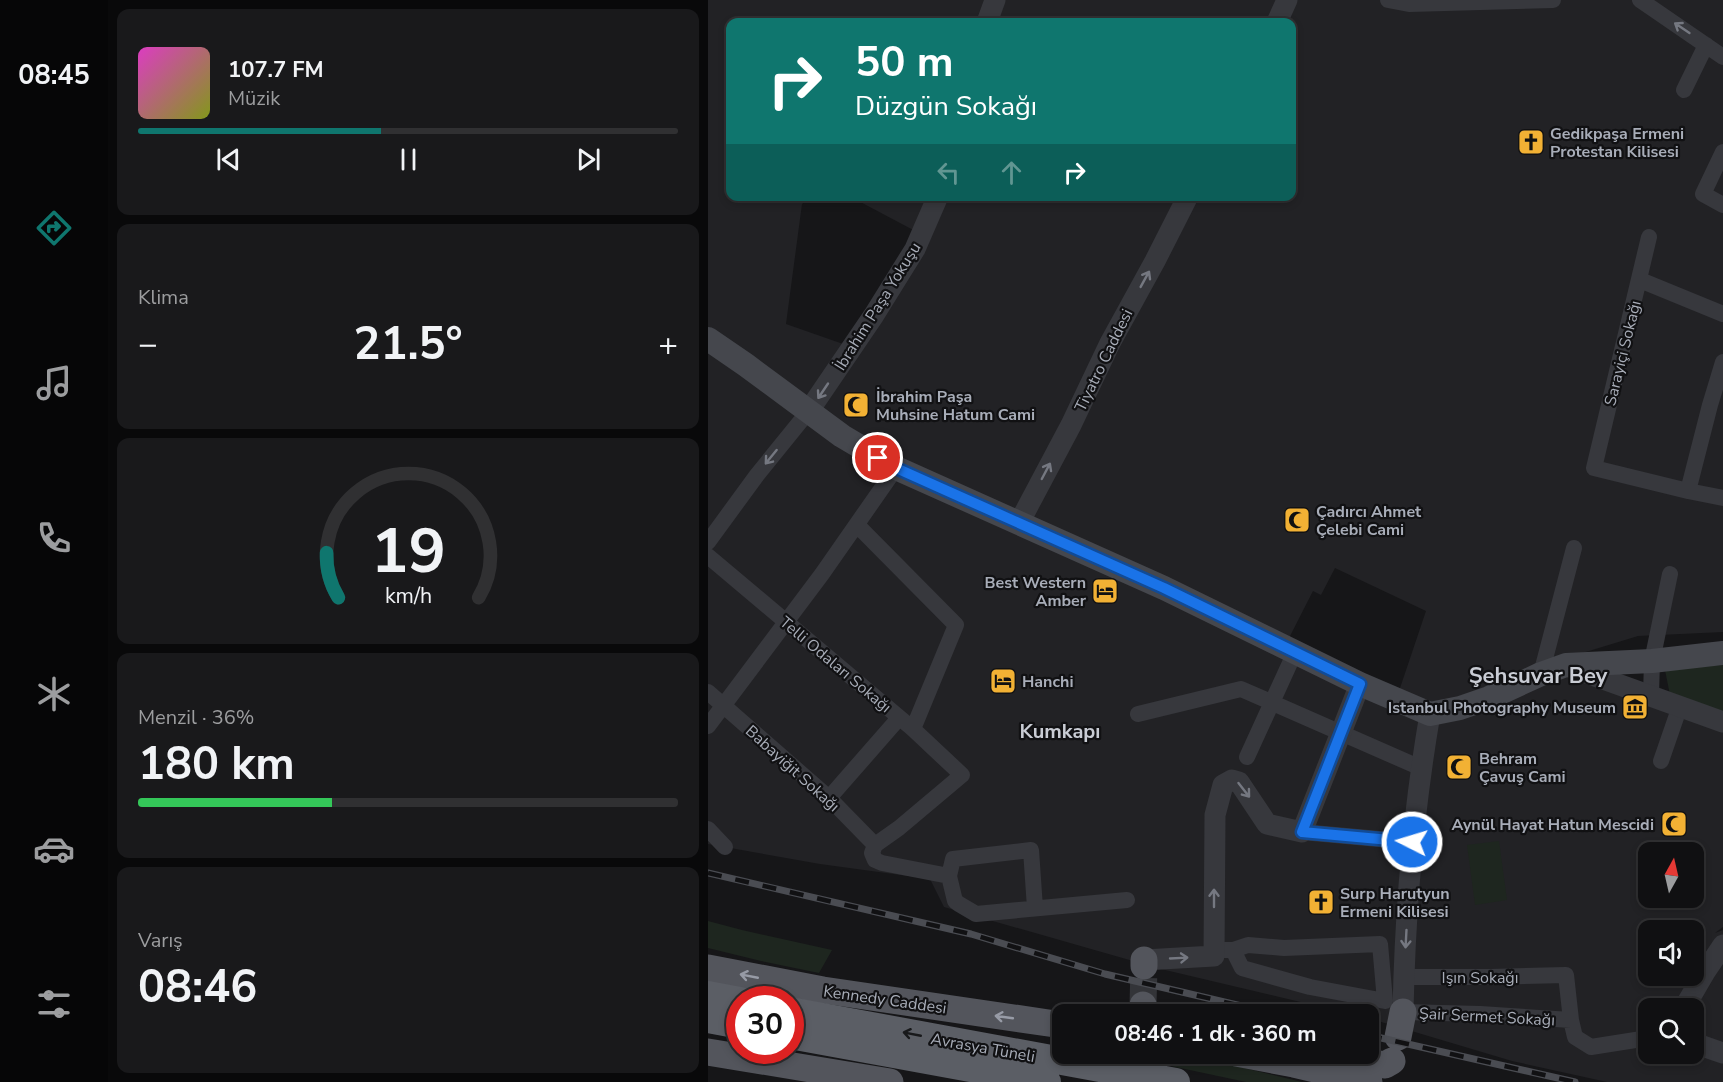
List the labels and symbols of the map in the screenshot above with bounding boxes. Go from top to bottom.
one-way arrow [1674,22,1690,34]
place label: Gedikpaşa Ermeni Protestan Kilisesi [1550,123,1684,163]
church icon: Gedikpaşa Ermeni Protestan Kilisesi [1516,127,1546,157]
street label: İbrahim Paşa Yokuşu [829,238,926,375]
one-way arrow [1139,271,1151,288]
street label: Sarayiçi Sokağı [1599,298,1647,408]
street label: Tiyatro Caddesi [1070,305,1138,415]
one-way arrow [817,382,829,398]
place label: İbrahim Paşa Muhsine Hatum Cami [876,386,1035,426]
mosque icon: İbrahim Paşa Muhsine Hatum Cami [841,390,871,420]
pin [852,432,903,483]
one-way arrow [765,449,778,465]
one-way arrow [1040,463,1052,480]
place label: Çadırcı Ahmet Çelebi Cami [1316,501,1422,541]
mosque icon: Çadırcı Ahmet Çelebi Cami [1282,505,1312,535]
place label: Best Western Amber [985,572,1087,612]
hotel icon: Best Western Amber [1090,576,1120,606]
street label: Telli Odaları Sokağı [775,612,896,718]
district label: Şehsuvar Bey [1469,661,1608,691]
hotel icon: Hanchi [988,666,1018,696]
place label: Hanchi [1022,671,1073,693]
museum icon: Istanbul Photography Museum [1620,692,1650,722]
place label: Istanbul Photography Museum [1388,697,1616,719]
district label: Kumkapı [1020,718,1100,745]
street label: Babayiğit Sokağı [740,720,844,817]
place label: Behram Çavuş Cami [1479,748,1566,788]
mosque icon: Behram Çavuş Cami [1444,752,1474,782]
one-way arrow [1238,782,1251,798]
mosque icon: Aynül Hayat Hatun Mescidi [1659,809,1689,839]
position arrow [1380,810,1444,874]
place label: Aynül Hayat Hatun Mescidi [1451,814,1654,836]
north arrow [1638,842,1704,908]
place label: Surp Harutyun Ermeni Kilisesi [1340,883,1450,923]
church icon: Surp Harutyun Ermeni Kilisesi [1306,887,1336,917]
one-way arrow [1208,888,1220,908]
one-way arrow [1400,929,1411,949]
one-way arrow [1169,953,1189,964]
street label: Işın Sokağı [1442,967,1518,989]
one-way arrow [740,970,760,981]
street label: Kennedy Caddesi [822,980,948,1020]
speed limit sign: 30 [726,986,804,1064]
street label: Şair Sermet Sokağı [1418,1002,1555,1032]
one-way arrow [995,1011,1014,1022]
one-way arrow [903,1028,923,1039]
street label: Avrasya Tüneli [929,1028,1037,1068]

